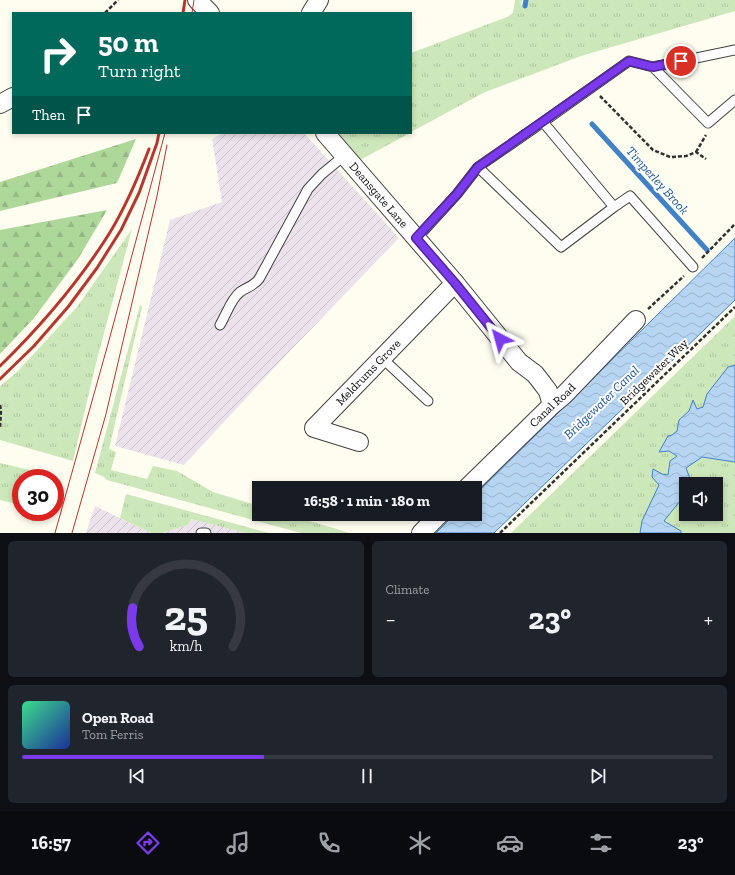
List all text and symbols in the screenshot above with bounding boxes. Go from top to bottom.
text: 50 m [98,26,159,59]
icon: right [32,28,84,80]
pin [664,44,698,78]
icon: arrive [670,50,692,72]
text: Turn right [98,60,180,82]
icon: arrive [73,104,95,126]
text: Then [32,106,65,124]
water label: Timperley Brook [623,143,692,218]
street label: Deansgate Lane [347,159,411,231]
position arrow [479,318,521,360]
street label: Bridgewater Way [617,335,691,408]
street label: Meldrums Grove [333,336,404,408]
water label: Bridgewater Canal [561,363,642,442]
street label: Canal Road [527,380,579,430]
speed limit sign: 30 [12,469,64,521]
map controls [679,477,723,521]
button: sound [679,477,723,521]
text: 16:58 · 1 min · 180 m [304,492,430,510]
text: Climate [386,582,429,597]
text: 25 [164,591,208,641]
text: 23° [528,601,571,637]
text: − [386,606,396,633]
text: + [704,606,713,633]
text: km/h [169,638,202,655]
text: Open Road [82,709,154,727]
text: Tom Ferris [82,727,143,742]
icon: previous [126,765,148,787]
icon: pause [356,765,378,787]
icon: next [587,765,609,787]
icon: directions [134,829,162,857]
icon: music [224,829,252,857]
icon: phone [315,829,343,857]
icon: climate [406,829,434,857]
icon: car [496,829,524,857]
icon: filters [587,829,615,857]
text: 16:57 [31,832,71,854]
text: 23° [678,832,704,854]

